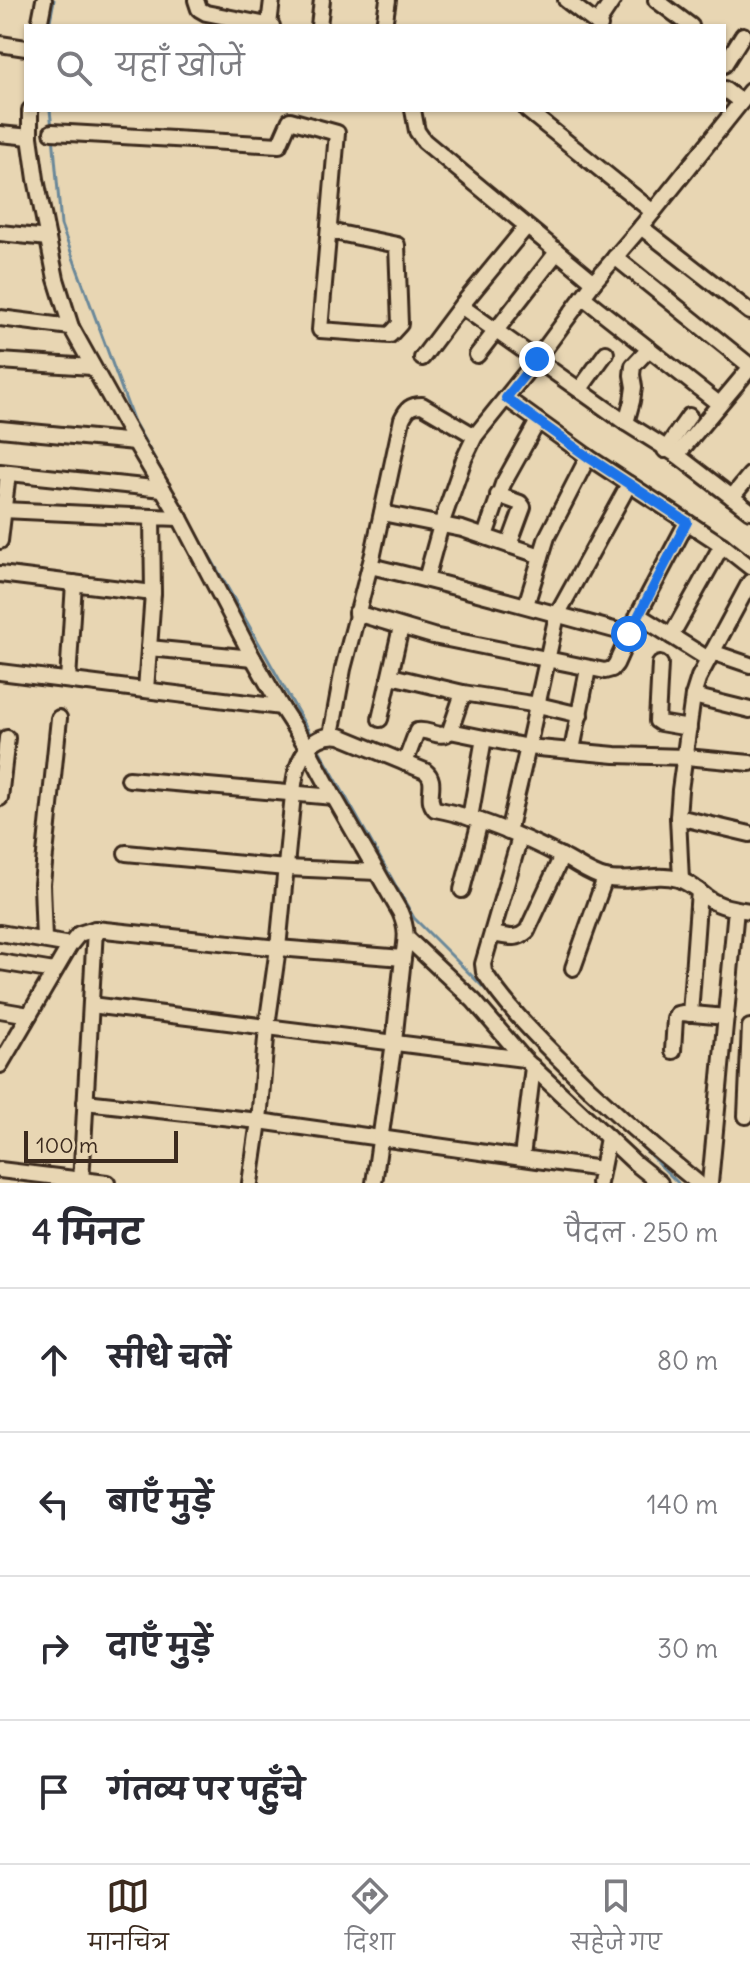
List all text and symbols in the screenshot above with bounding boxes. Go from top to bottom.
search box [24,24,726,112]
icon: search [52,46,96,90]
text: यहाँ खोजें [116,46,244,84]
route end [519,341,555,377]
route start [611,616,647,652]
scale bar [24,1127,178,1163]
text: 100 m [36,1131,98,1159]
text: 4 मिनट [32,1210,142,1253]
text: पैदल · 250 m [564,1216,718,1249]
icon: ahead [32,1338,76,1382]
text: सीधे चलें [108,1338,230,1376]
text: 80 m [657,1344,718,1377]
icon: left [32,1482,76,1526]
text: बाएँ मुड़ें [108,1482,213,1520]
text: 140 m [647,1488,718,1521]
icon: right [32,1626,76,1670]
text: दाएँ मुड़ें [108,1626,212,1664]
text: 30 m [657,1632,718,1665]
icon: arrive [32,1770,76,1814]
text: गंतव्य पर पहुँचे [108,1770,305,1808]
tab: मानचित्र [88,1874,169,1967]
tab: दिशा [345,1874,395,1967]
tab: सहेजे गए [571,1874,662,1967]

